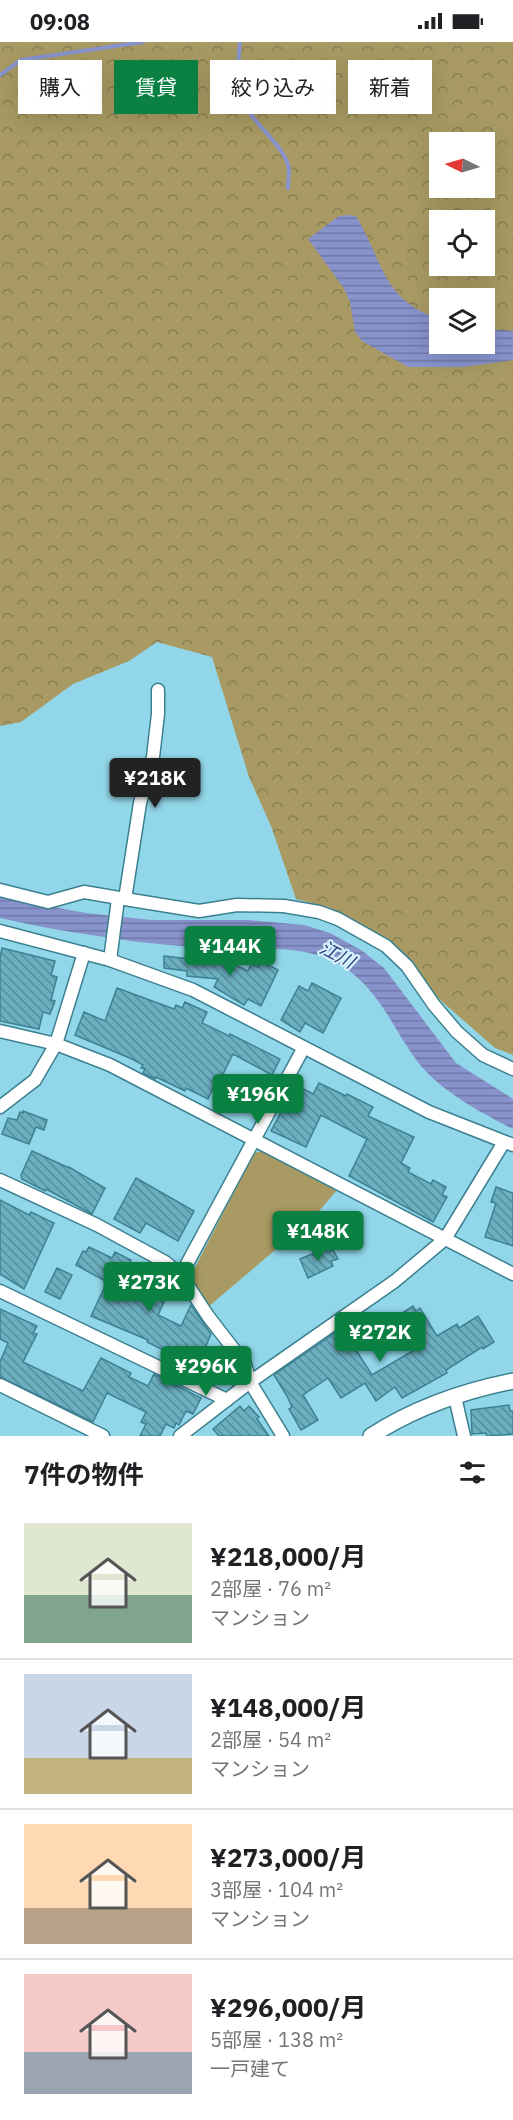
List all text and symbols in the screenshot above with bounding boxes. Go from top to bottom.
text: 09:08 [30,7,90,36]
chip: 購入 [18,60,102,114]
chip: 賃貸 [114,60,198,114]
chip: 絞り込み [210,60,336,114]
chip: 新着 [348,60,432,114]
north arrow [429,132,495,198]
map controls [429,132,495,354]
button: locate [429,210,495,276]
button: layers [429,288,495,354]
pin: ¥218K [113,758,197,809]
text: ¥218K [124,764,186,791]
pin: ¥144K [188,926,272,977]
text: ¥144K [199,932,261,959]
water label: 江川 [316,936,360,974]
pin: ¥196K [216,1074,300,1125]
text: ¥196K [227,1080,289,1107]
pin: ¥148K [276,1211,360,1262]
text: ¥148K [287,1217,349,1244]
pin: ¥273K [107,1262,191,1313]
text: ¥273K [118,1268,180,1295]
pin: ¥272K [338,1312,422,1363]
text: ¥272K [349,1318,411,1345]
pin: ¥296K [164,1346,248,1397]
text: ¥296K [175,1352,237,1379]
icon: filters [456,1456,489,1489]
text: 7件の物件 [24,1457,144,1491]
text: ¥218,000/月 [210,1539,367,1573]
icon: home [72,1547,144,1619]
text: 2部屋 · 76 m² [210,1575,331,1602]
text: マンション [210,1604,310,1631]
text: ¥148,000/月 [210,1690,367,1724]
icon: home [72,1698,144,1770]
text: 2部屋 · 54 m² [210,1726,331,1753]
text: マンション [210,1755,310,1782]
text: ¥273,000/月 [210,1840,367,1874]
icon: home [72,1848,144,1920]
text: 3部屋 · 104 m² [210,1876,343,1903]
text: マンション [210,1905,310,1932]
text: ¥296,000/月 [210,1990,367,2024]
icon: home [72,1998,144,2070]
text: 5部屋 · 138 m² [210,2026,343,2053]
text: 一戸建て [210,2055,290,2082]

